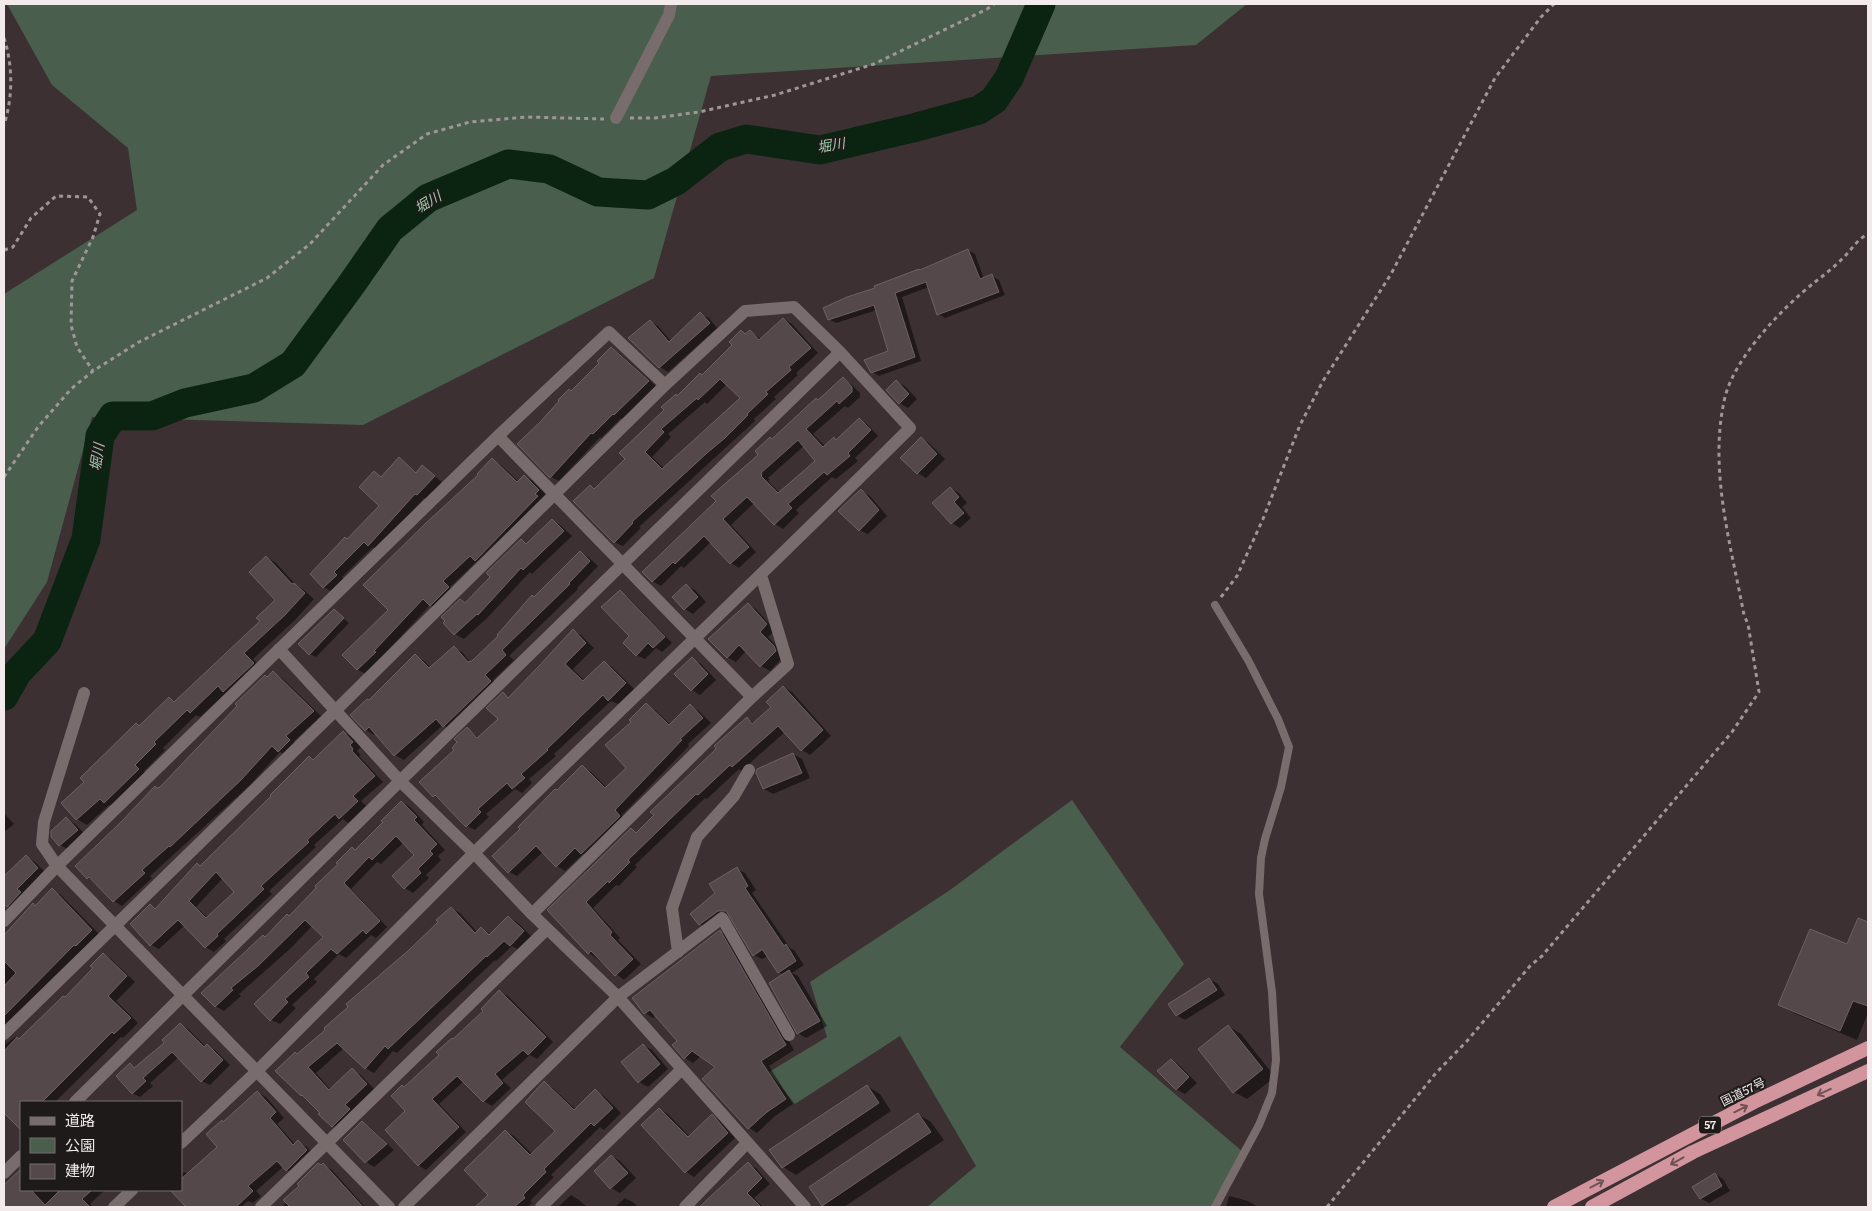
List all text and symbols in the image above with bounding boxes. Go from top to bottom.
water label: 堀川 [815,132,848,156]
water label: 堀川 [410,184,446,217]
water label: 堀川 [84,440,108,472]
street label: 国道57号 [1717,1072,1768,1110]
one-way arrow [1817,1087,1832,1097]
legend [20,1101,182,1191]
one-way arrow [1733,1104,1748,1113]
text: 道路 [65,1108,95,1131]
road number: 57 [1699,1116,1721,1134]
text: 公園 [65,1133,95,1156]
one-way arrow [1670,1157,1685,1166]
text: 建物 [65,1158,95,1181]
one-way arrow [1589,1179,1604,1188]

